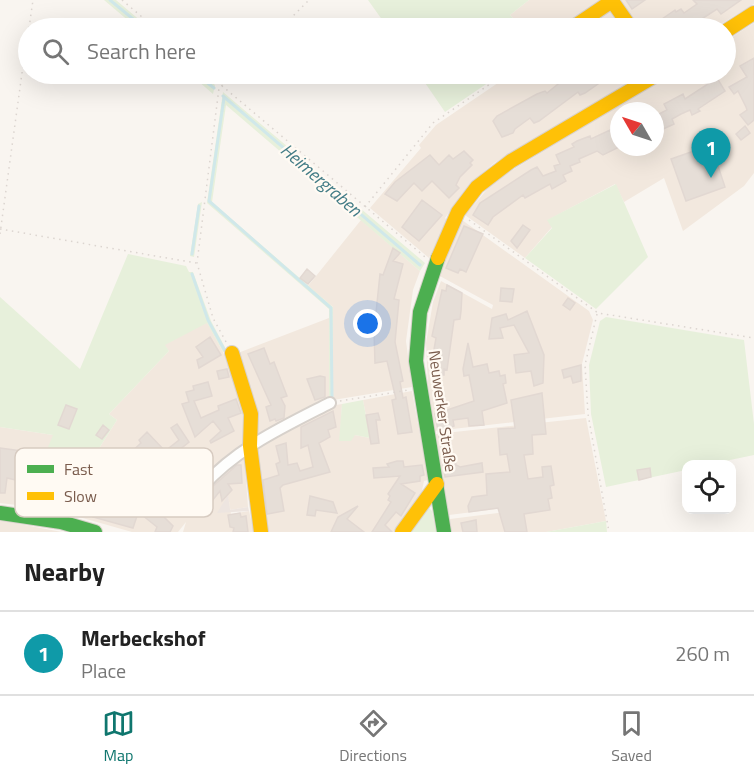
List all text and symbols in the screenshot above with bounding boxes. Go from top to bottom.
search box [18,18,736,84]
text: Search here [87,34,196,68]
icon: search [39,35,72,68]
north arrow [610,102,664,156]
pin: 1 [692,128,730,178]
water label: Heimergraben [275,137,369,223]
your location [353,309,382,338]
street label: Neuwerker Straße [423,349,463,473]
legend [15,448,213,517]
text: Fast [64,457,93,481]
map controls [682,460,736,514]
button: locate [682,460,736,514]
text: Slow [64,484,97,508]
text: Nearby [24,552,105,591]
text: Merbeckshof [81,621,206,655]
text: 1 [38,638,49,669]
text: 260 m [675,638,730,669]
text: Place [81,655,126,686]
tab: Map [102,707,135,767]
tab: Directions [339,707,407,767]
tab: Saved [611,707,652,767]

